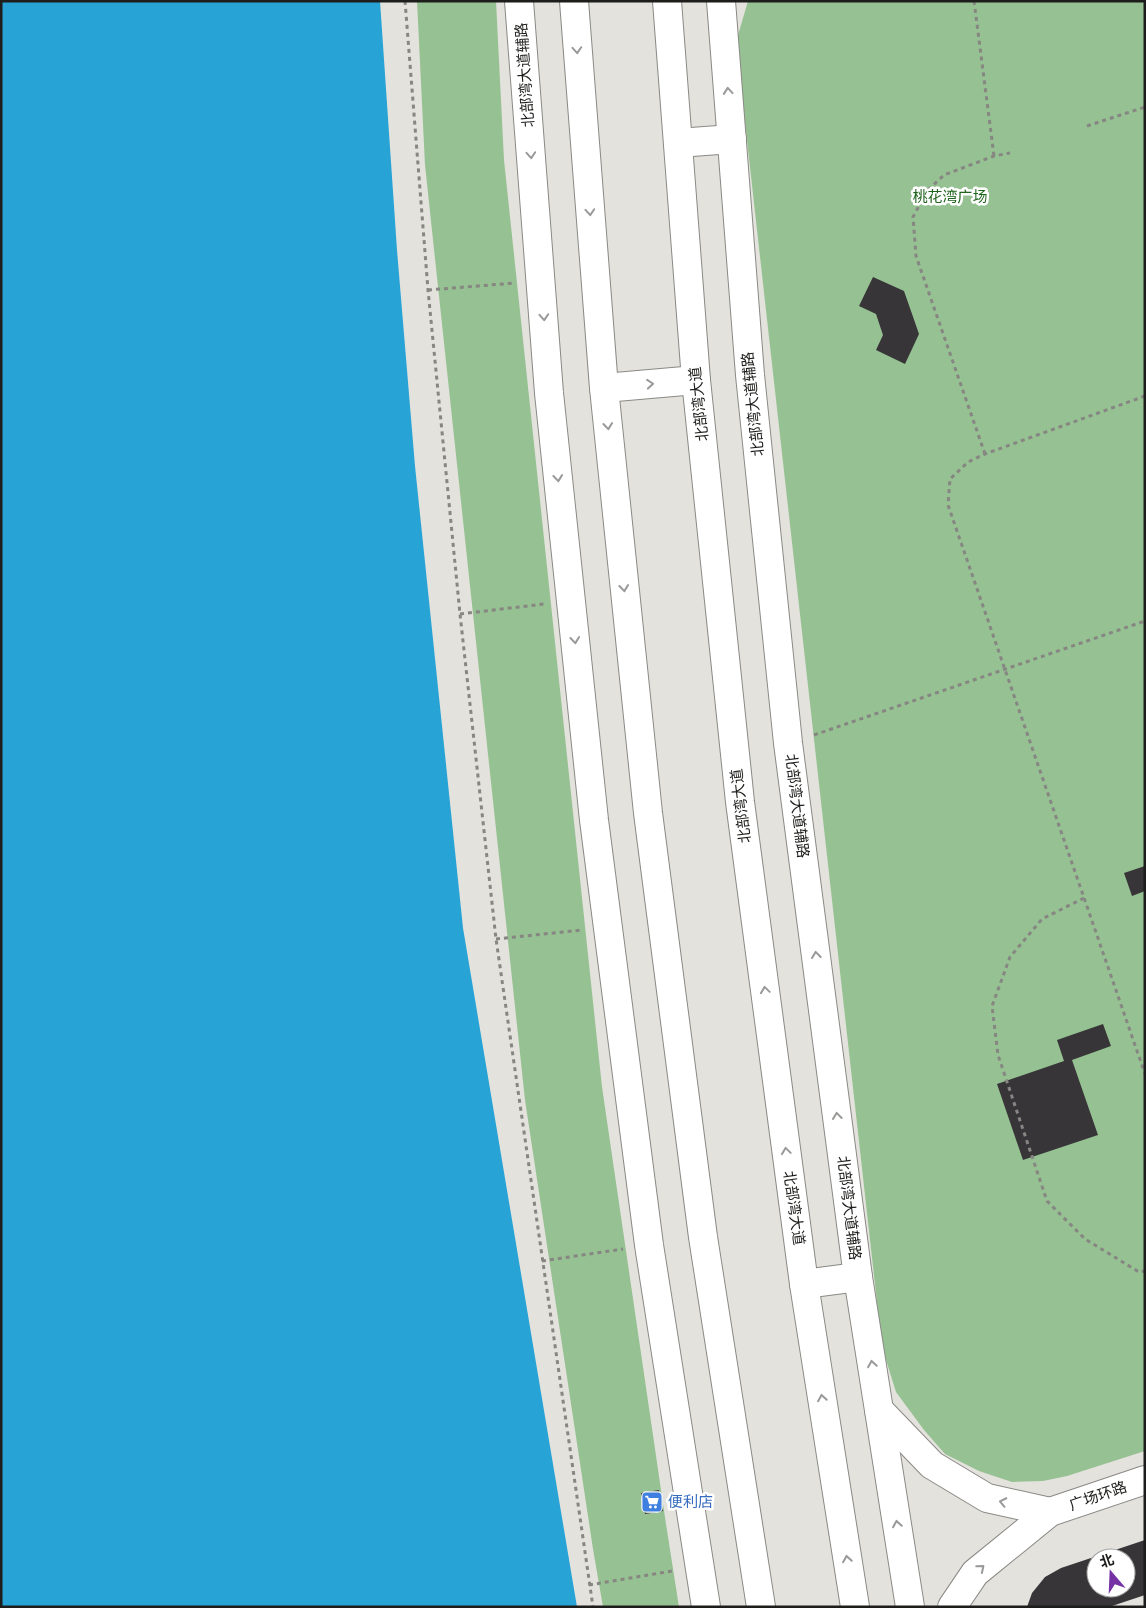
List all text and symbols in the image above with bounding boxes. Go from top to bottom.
street label: 北部湾大道辅路 [510,22,538,128]
one-way arrow [572,46,583,54]
one-way arrow [723,86,734,94]
one-way arrow [525,151,536,159]
park label: 桃花湾广场 [912,186,988,206]
one-way arrow [584,208,595,216]
one-way arrow [538,313,549,321]
street label: 北部湾大道辅路 [737,351,767,457]
street label: 北部湾大道 [684,366,712,442]
one-way arrow [646,379,654,390]
one-way arrow [602,422,613,430]
one-way arrow [552,475,563,483]
one-way arrow [619,584,630,592]
one-way arrow [569,636,580,644]
street label: 北部湾大道辅路 [782,753,814,859]
street label: 北部湾大道 [726,768,755,845]
one-way arrow [811,951,822,959]
one-way arrow [760,985,771,993]
one-way arrow [832,1112,843,1120]
one-way arrow [781,1146,792,1154]
street label: 北部湾大道辅路 [834,1155,866,1261]
street label: 北部湾大道 [780,1169,810,1246]
one-way arrow [867,1359,877,1368]
one-way arrow [817,1394,828,1402]
street label: 广场环路 [1066,1476,1129,1514]
supermarket icon: 便利店 [640,1490,664,1514]
place label: 便利店 [668,1491,713,1511]
one-way arrow [998,1497,1007,1508]
one-way arrow [893,1520,903,1528]
north arrow [1086,1548,1136,1598]
text: 北 [1097,1549,1116,1571]
one-way arrow [842,1554,853,1562]
one-way arrow [975,1565,984,1574]

